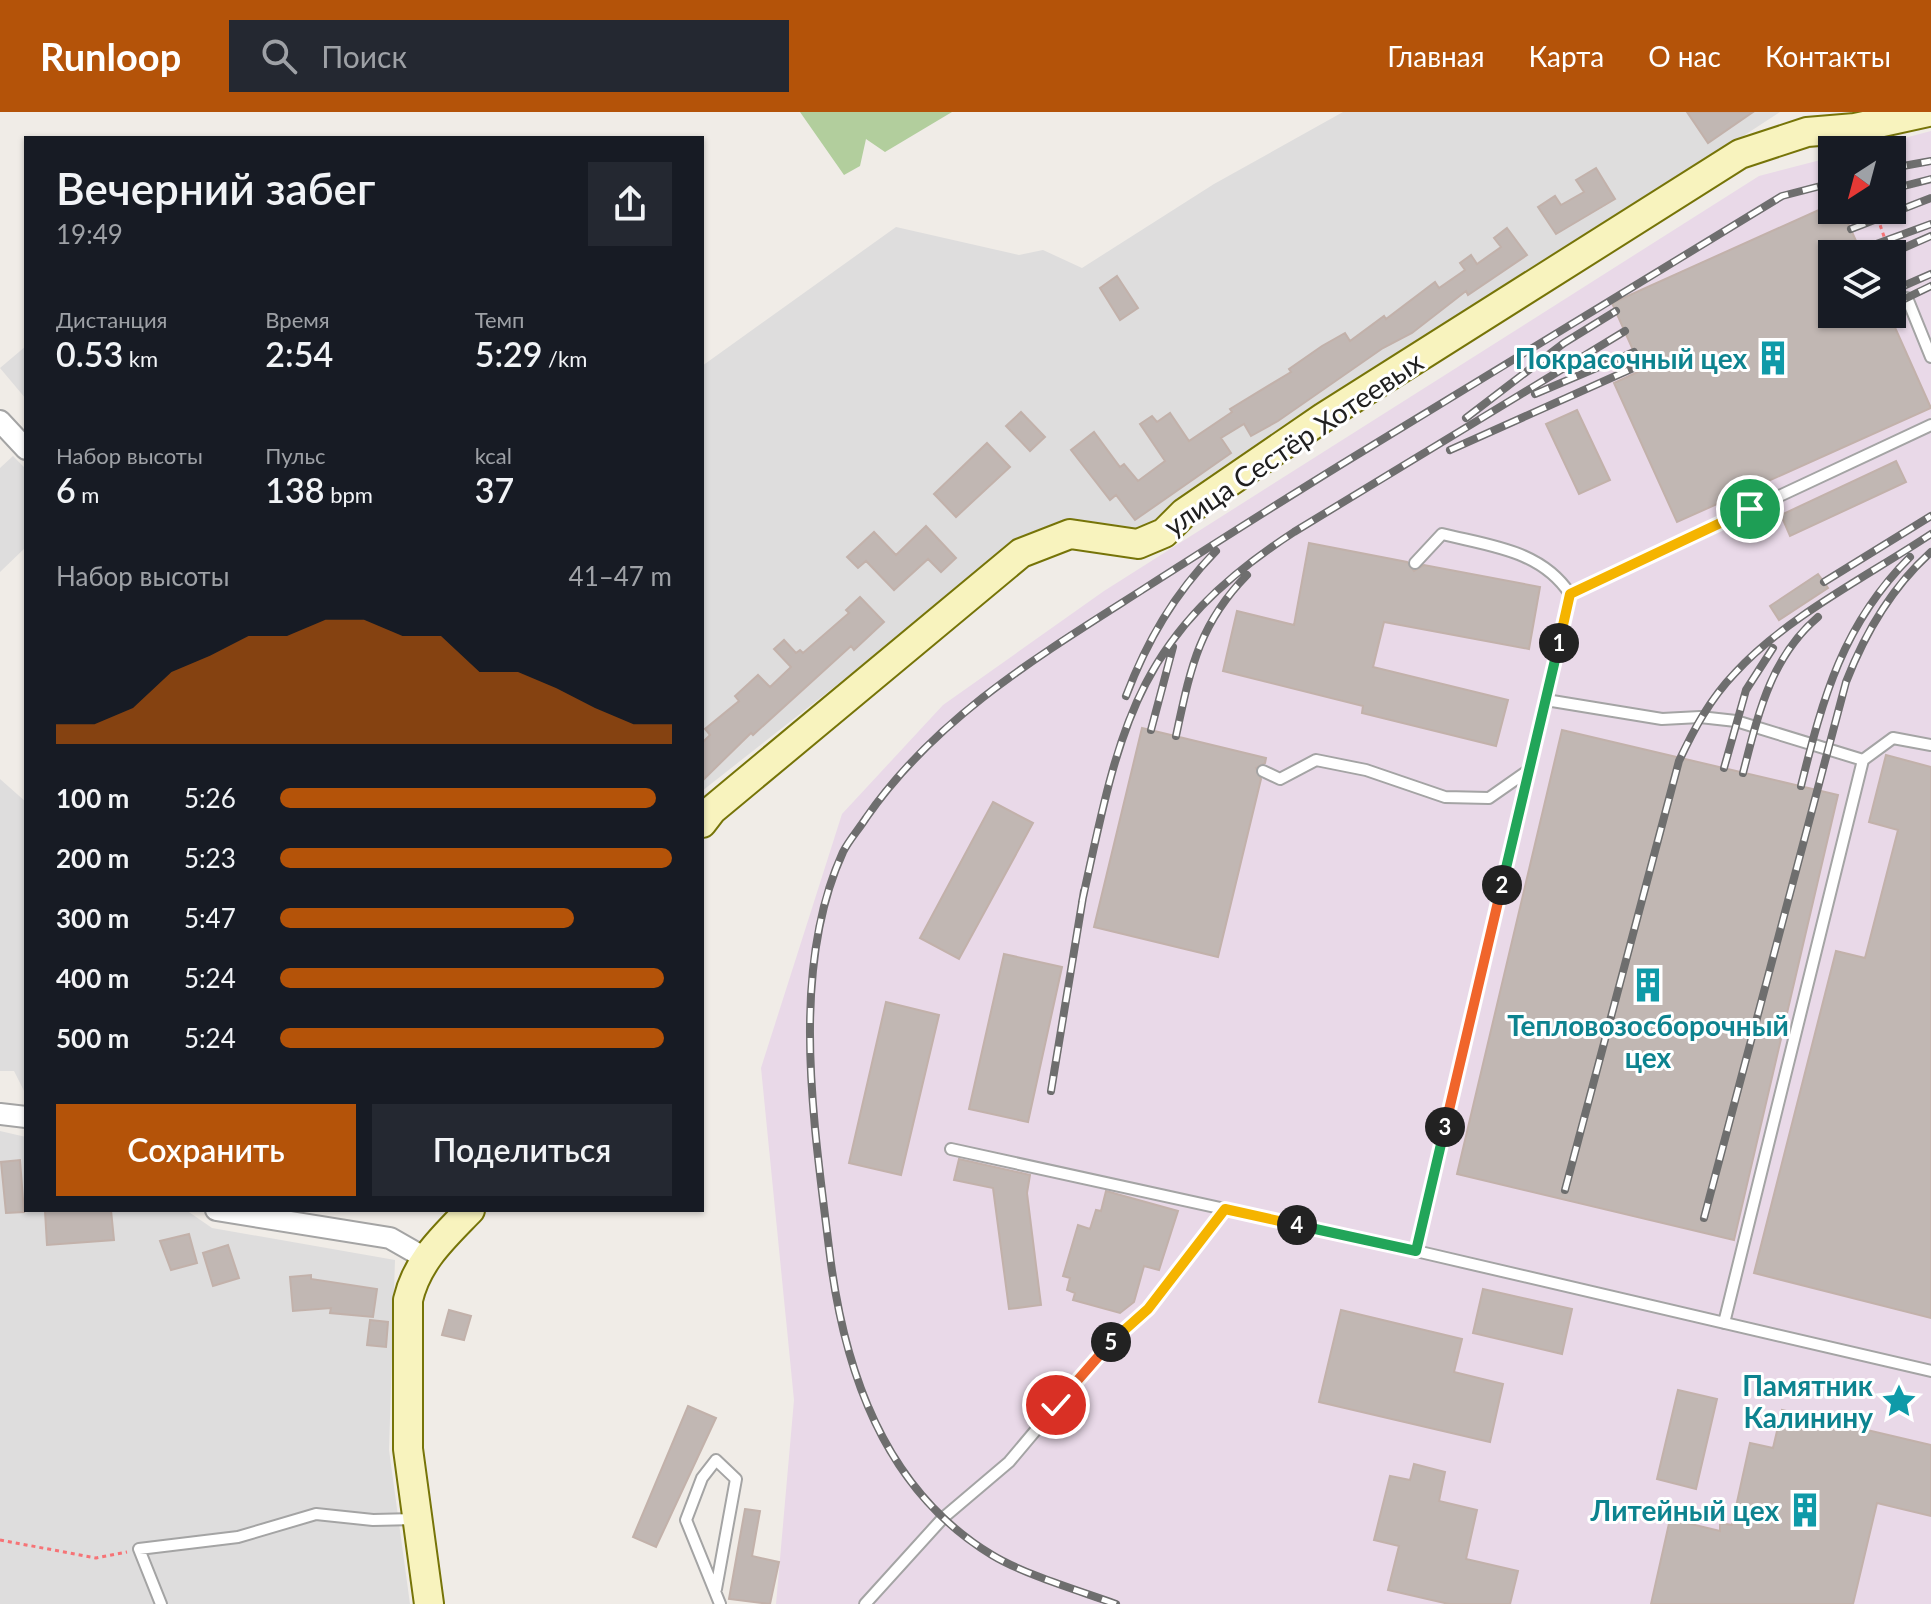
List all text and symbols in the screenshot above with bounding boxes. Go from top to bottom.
search box [229,20,789,92]
text: Runloop [40,33,181,79]
icon: search [257,34,301,78]
text: Поиск [321,38,407,74]
text: Главная [1387,39,1485,73]
text: Карта [1529,39,1604,73]
text: О нас [1648,39,1721,73]
text: Контакты [1765,39,1891,73]
north arrow [1818,136,1906,224]
map controls [1818,136,1906,328]
text: Вечерний забег [56,162,375,214]
button: share [588,162,672,246]
text: 19:49 [56,218,123,250]
button: layers [1818,240,1906,328]
text: Дистанция [56,306,167,333]
text: Время [265,306,330,333]
text: Темп [475,306,525,333]
text: 0.53 [56,333,123,374]
text: 2:54 [265,333,333,374]
text: 5:29 [475,333,542,374]
building icon: Покрасочный цех [1754,339,1792,377]
place label: Покрасочный цех [1515,341,1747,375]
street label: улица Сестёр Хотеевых [1157,344,1429,542]
text: km [123,345,158,372]
text: /km [542,345,587,372]
text: Набор высоты [56,442,203,469]
text: Пульс [265,442,326,469]
text: kcal [475,442,512,469]
text: 6 [56,469,76,510]
text: 138 [265,469,325,510]
text: 37 [475,469,514,510]
pin [1716,475,1784,543]
text: m [76,481,99,508]
text: bpm [325,481,373,508]
icon: arrive [1728,487,1772,531]
text: Набор высоты [56,560,230,592]
text: 41–47 m [569,560,672,592]
pin: 1 [1539,623,1579,663]
text: 1 [1553,629,1565,656]
text: 100 m [56,782,129,814]
text: 5:26 [184,782,236,814]
text: 200 m [56,842,129,874]
text: 5:23 [184,842,236,874]
pin: 2 [1482,865,1522,905]
text: 2 [1496,871,1508,898]
text: 300 m [56,902,129,934]
text: 5:47 [184,902,236,934]
text: 400 m [56,962,129,994]
text: 5:24 [184,962,236,994]
building icon: Тепловозосборочный цех [1629,966,1667,1004]
place label: Тепловозосборочный цех [1507,1008,1789,1074]
text: 500 m [56,1022,129,1054]
text: 5:24 [184,1022,236,1054]
button: Сохранить [56,1104,356,1196]
button: Поделиться [372,1104,672,1196]
pin: 3 [1425,1107,1465,1147]
text: 3 [1439,1113,1451,1140]
pin: 4 [1277,1205,1317,1245]
text: 4 [1291,1211,1303,1238]
pin: 5 [1091,1322,1131,1362]
text: 5 [1105,1328,1117,1355]
place label: Памятник Калинину [1742,1368,1873,1434]
pin [1022,1371,1090,1439]
place icon: Памятник Калинину [1880,1382,1918,1420]
icon: check [1034,1383,1078,1427]
building icon: Литейный цех [1786,1491,1824,1529]
place label: Литейный цех [1590,1493,1779,1527]

